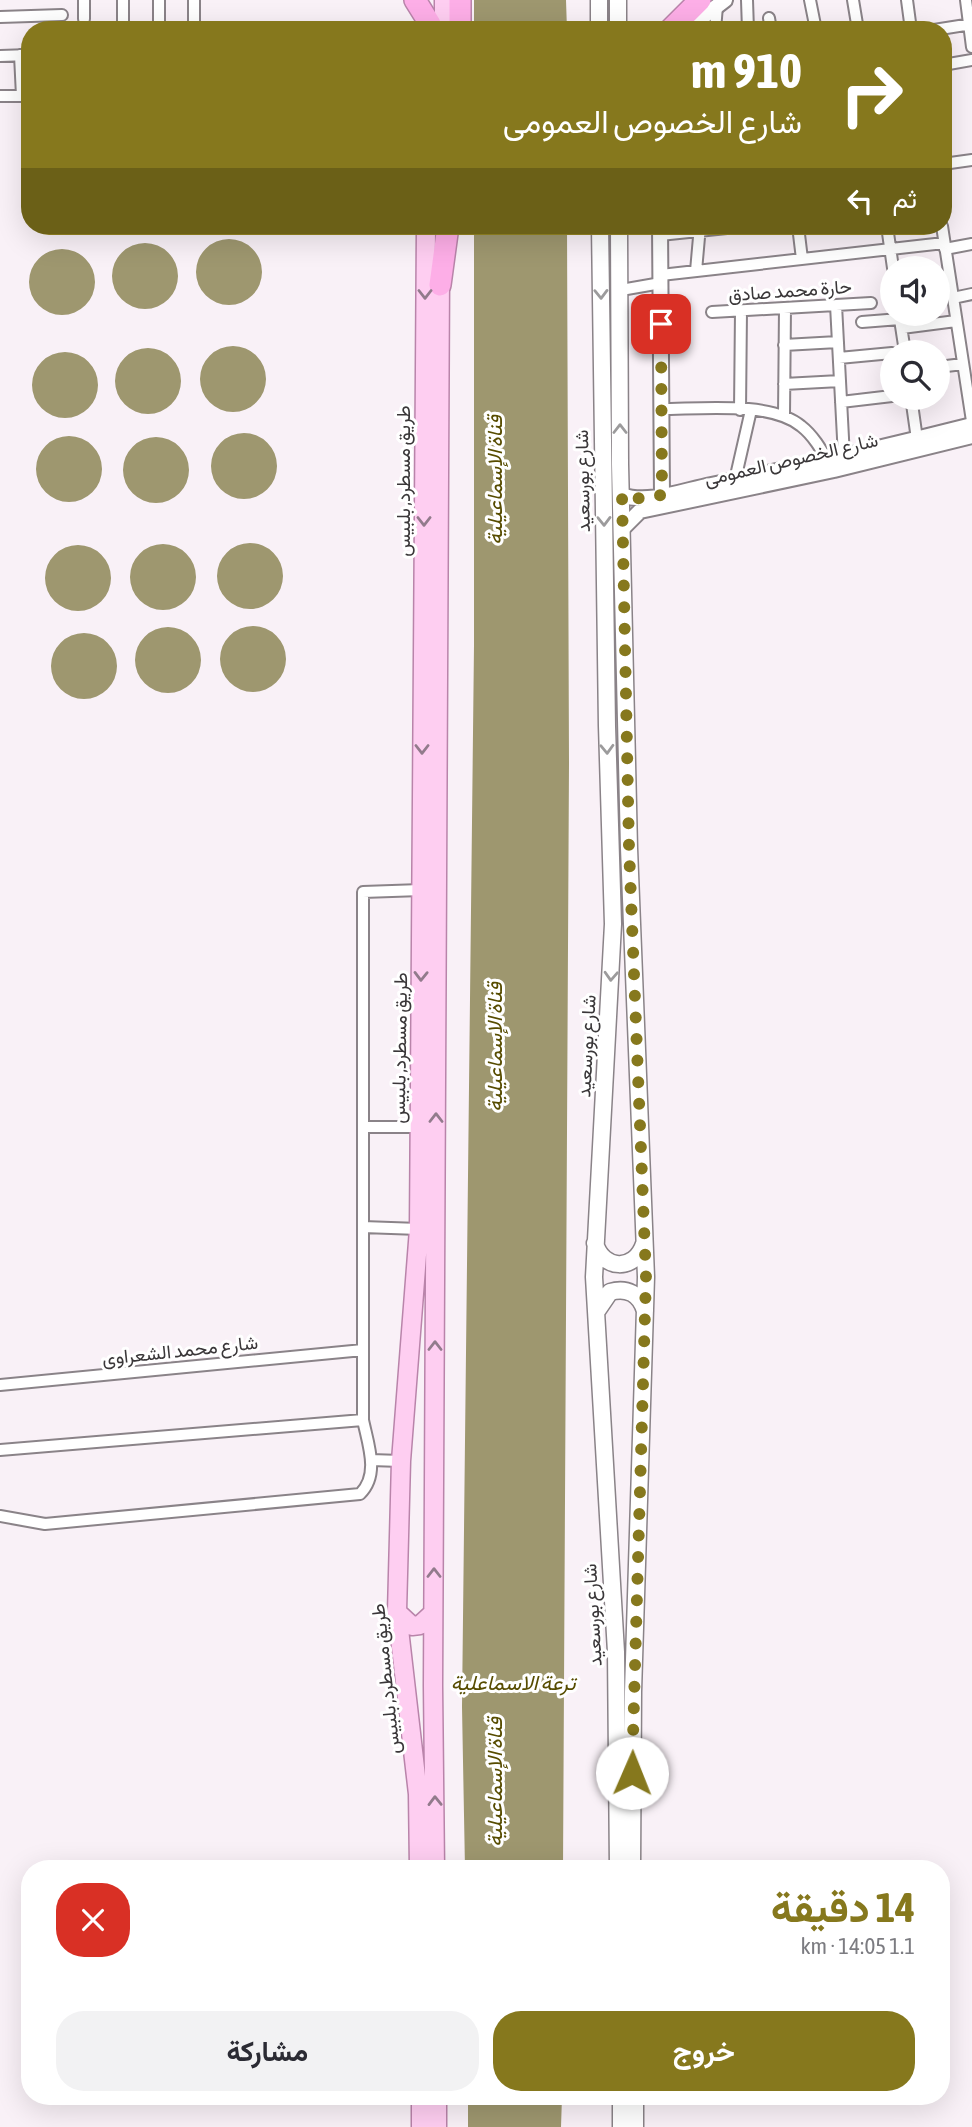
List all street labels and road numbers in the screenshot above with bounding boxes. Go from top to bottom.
street label: حارة محمد صادق [727,275,853,306]
street label: طريق مسطرد, بلبيس [392,405,415,557]
street label: شارع الخصوص العمومى [702,428,881,492]
street label: شارع بورسعيد [570,429,596,533]
street label: طريق مسطرد, بلبيس [387,972,412,1124]
street label: شارع بورسعيد [572,994,602,1098]
street label: شارع محمد الشعراوى [101,1331,259,1371]
street label: شارع بورسعيد [578,1563,608,1667]
street label: طريق مسطرد, بلبيس [366,1602,405,1755]

